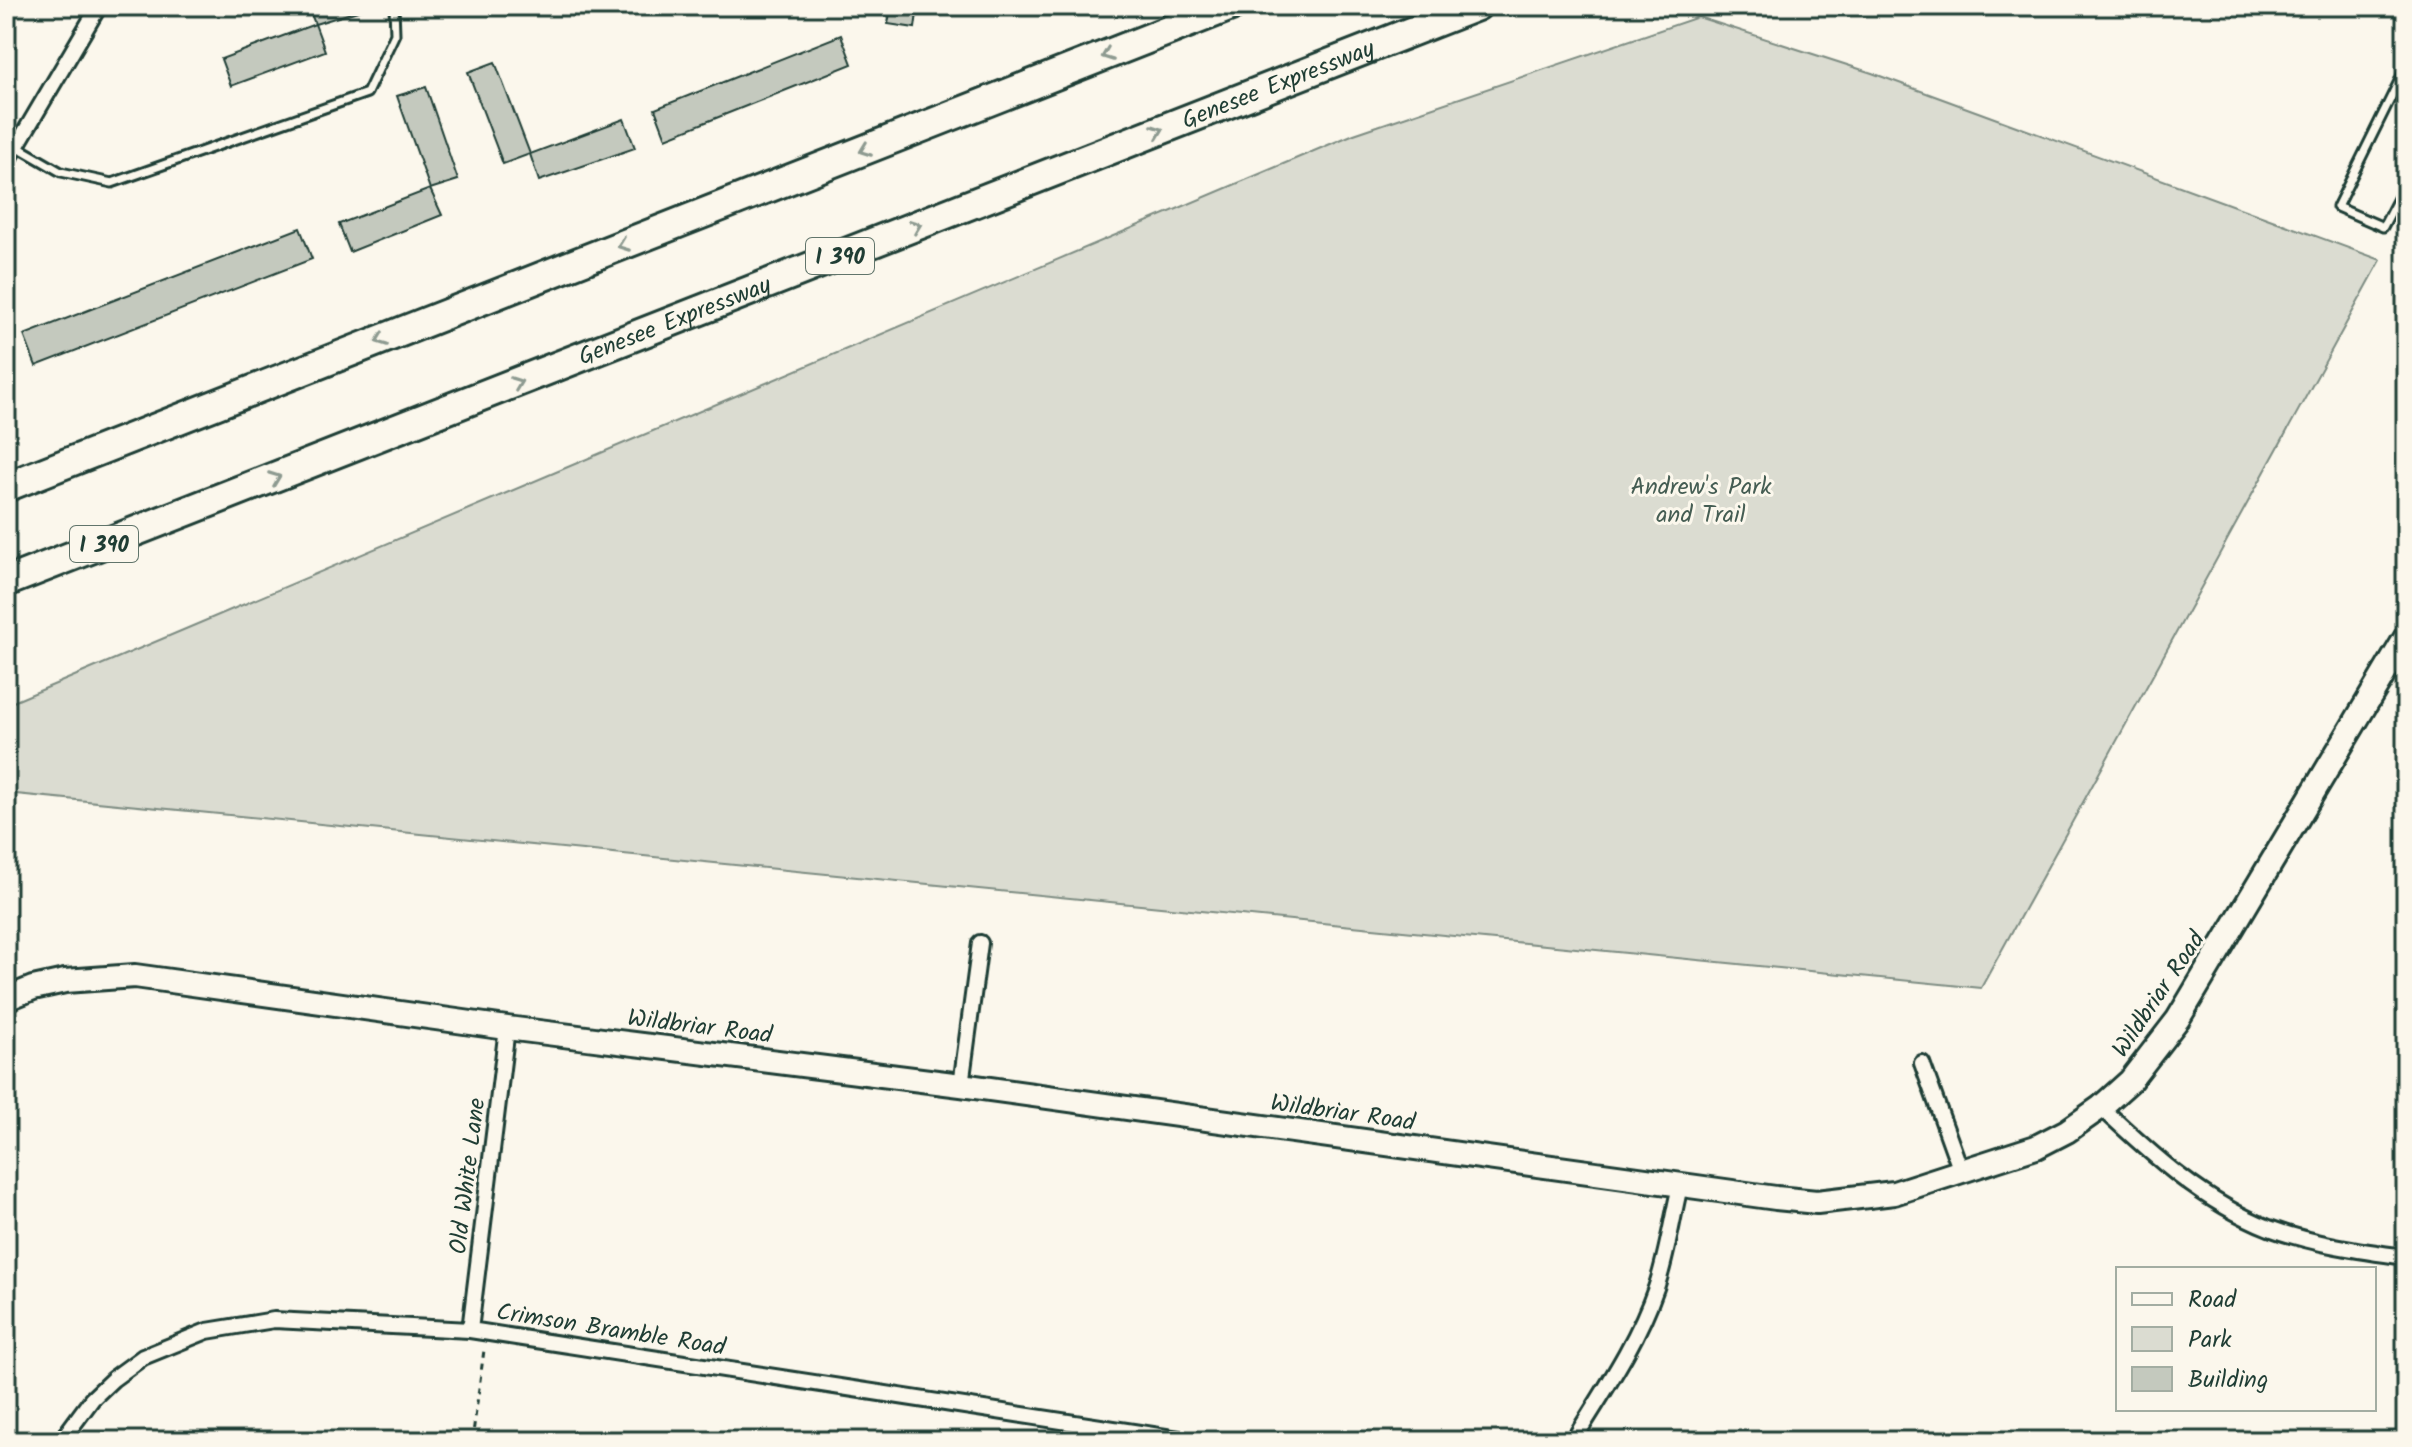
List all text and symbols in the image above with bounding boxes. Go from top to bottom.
street label: Genesee Expressway [1176,30,1381,141]
one-way arrow [1101,45,1115,62]
one-way arrow [1150,124,1164,141]
one-way arrow [859,140,873,157]
one-way arrow [908,220,922,236]
one-way arrow [617,235,631,252]
road number: I 390 [806,238,874,274]
street label: Genesee Expressway [573,266,778,377]
one-way arrow [375,330,389,347]
one-way arrow [509,376,523,393]
park label: Andrew's Park and Trail [1630,468,1772,535]
one-way arrow [267,471,281,488]
road number: I 390 [70,526,138,562]
street label: Wildbriar Road [2102,923,2217,1066]
street label: Wildbriar Road [625,999,775,1056]
street label: Wildbriar Road [1268,1084,1419,1143]
street label: Old White Lane [440,1096,497,1257]
legend [2116,1267,2376,1411]
text: Road [2188,1281,2237,1320]
street label: Crimson Bramble Road [494,1293,729,1368]
text: Park [2188,1321,2232,1360]
text: Building [2188,1361,2268,1400]

